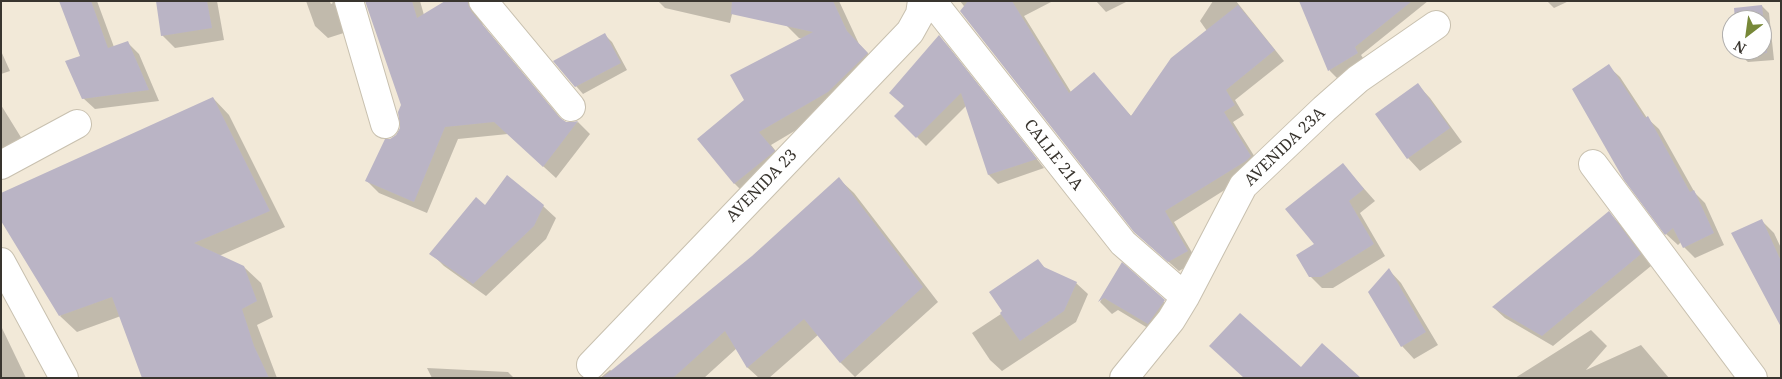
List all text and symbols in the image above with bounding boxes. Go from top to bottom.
north arrow [1722,10,1772,60]
text: N [1730,37,1749,59]
street label: AVENIDA 23A [1241,104,1329,190]
street label: CALLE 21A [1019,116,1087,194]
street label: AVENIDA 23 [723,146,801,226]

